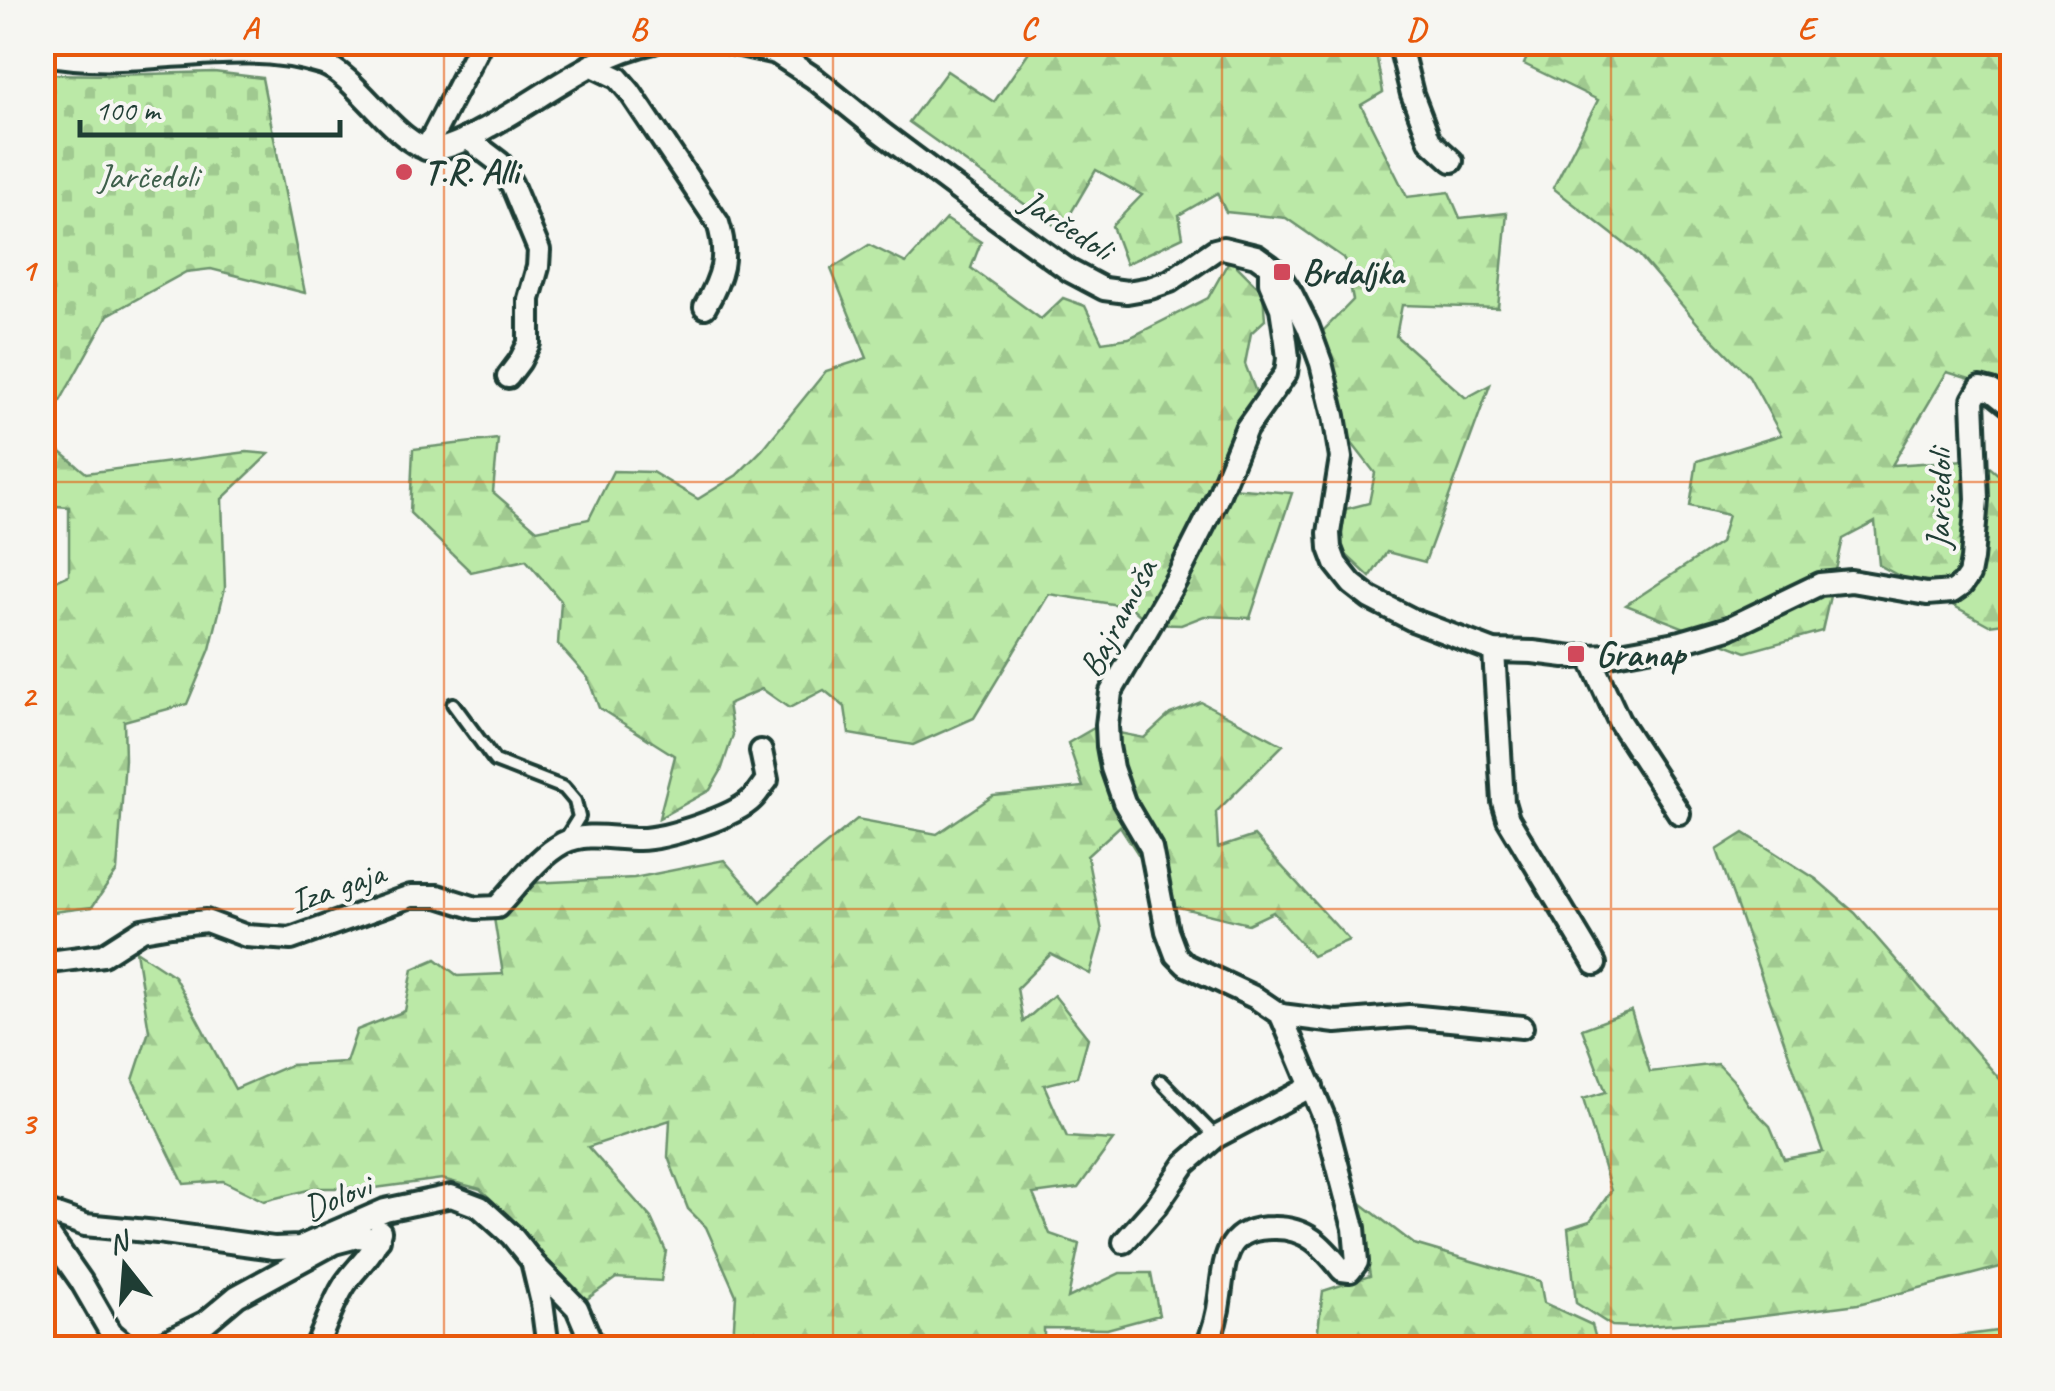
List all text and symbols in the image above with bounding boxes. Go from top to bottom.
text: A [242,8,261,49]
text: B [630,8,649,49]
text: C [1020,8,1040,49]
text: D [1407,8,1429,49]
text: E [1797,8,1819,49]
scale bar [80,75,340,137]
text: 100 m [95,91,162,129]
place label: T.R. Alli [424,150,523,195]
park label: Jarčedoli [96,154,203,199]
marker: T.R. Alli [393,161,415,183]
street label: Jarčedoli [1011,178,1125,274]
text: 1 [21,249,39,290]
place label: Brdaljka [1302,250,1406,295]
marker: Brdaljka [1271,261,1293,283]
street label: Jarčedoli [1916,444,1962,552]
street label: Bajramuša [1068,549,1169,685]
place label: Granap [1596,632,1688,677]
marker: Granap [1565,643,1587,665]
text: 2 [21,676,38,717]
street label: Iza gaja [284,849,393,924]
text: 3 [21,1103,38,1144]
street label: Dolovi [296,1161,382,1231]
north arrow [75,1216,175,1316]
text: N [104,1222,136,1262]

